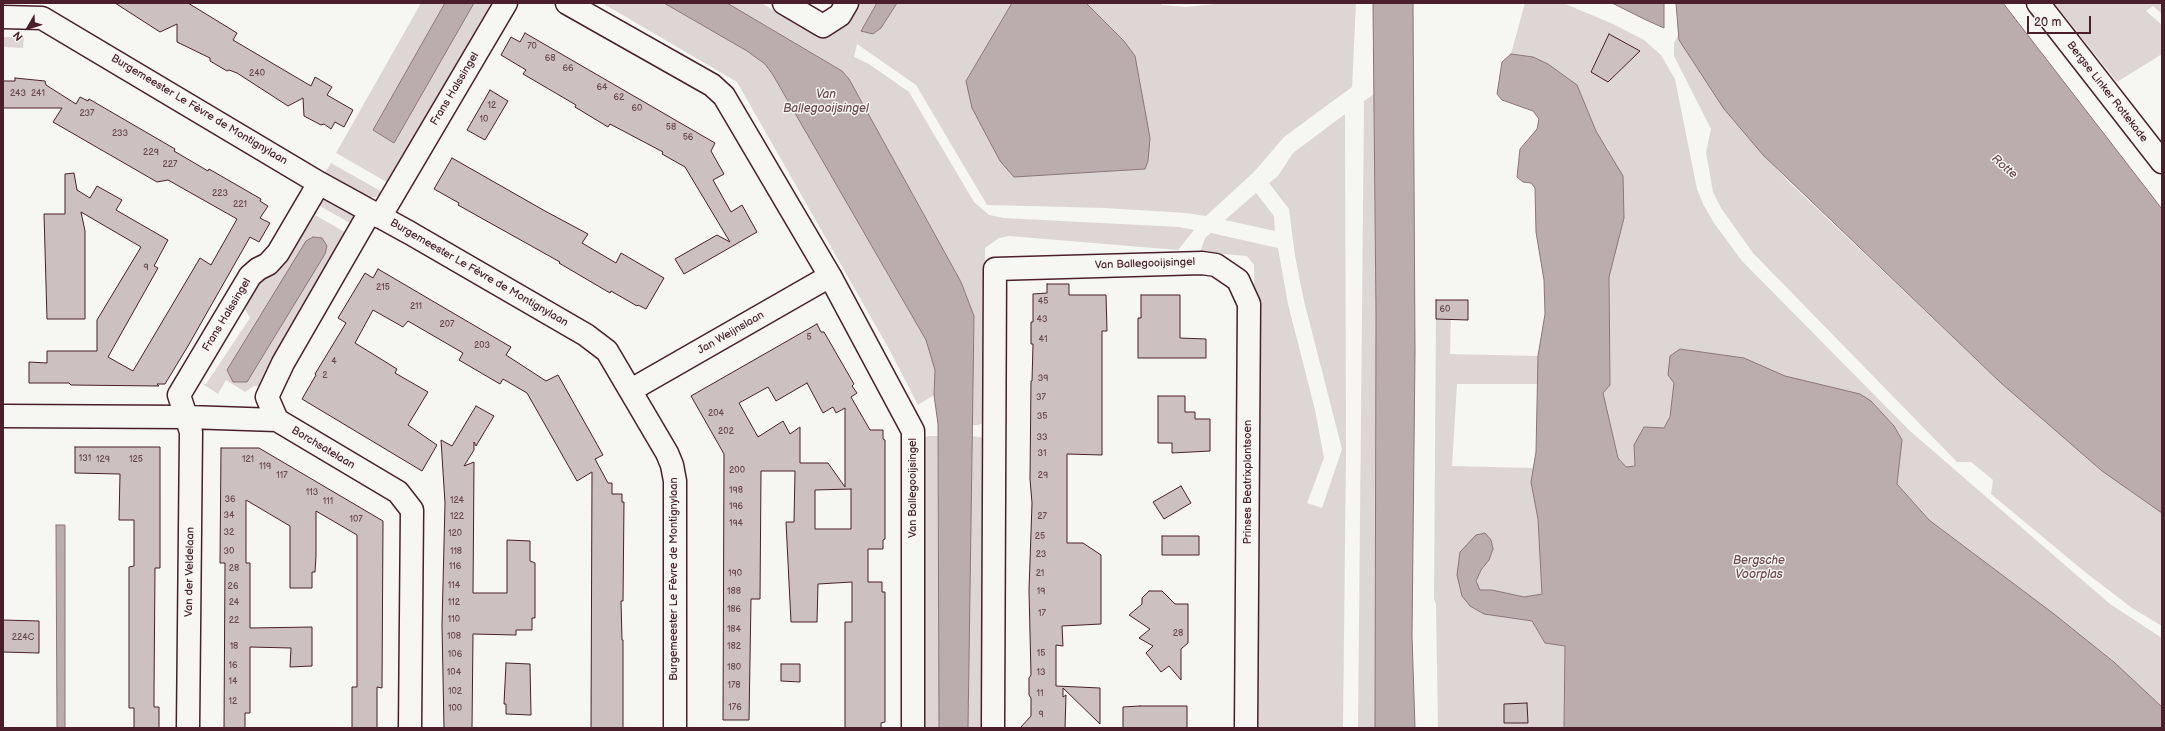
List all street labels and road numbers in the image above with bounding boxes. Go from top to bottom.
street label: Bergse Linker Rottekade [2064,39,2150,145]
street label: Frans Halssingel [428,50,482,128]
street label: Burgemeester Le Fèvre de Montignylaan [108,52,290,168]
street label: Burgemeester Le Fèvre de Montignylaan [388,216,570,330]
street label: Van Ballegooijsingel [1095,256,1195,272]
street label: Frans Halssingel [200,276,254,354]
street label: Jan Weijnslaan [695,309,767,357]
street label: Prinses Beatrixplantsoen [1241,420,1255,544]
street label: Borchsatelaan [289,424,357,472]
street label: Van Ballegooijsingel [906,438,920,538]
street label: Burgemeester Le Fèvre de Montignylaan [667,477,681,681]
street label: Van der Veldelaan [183,527,197,617]

